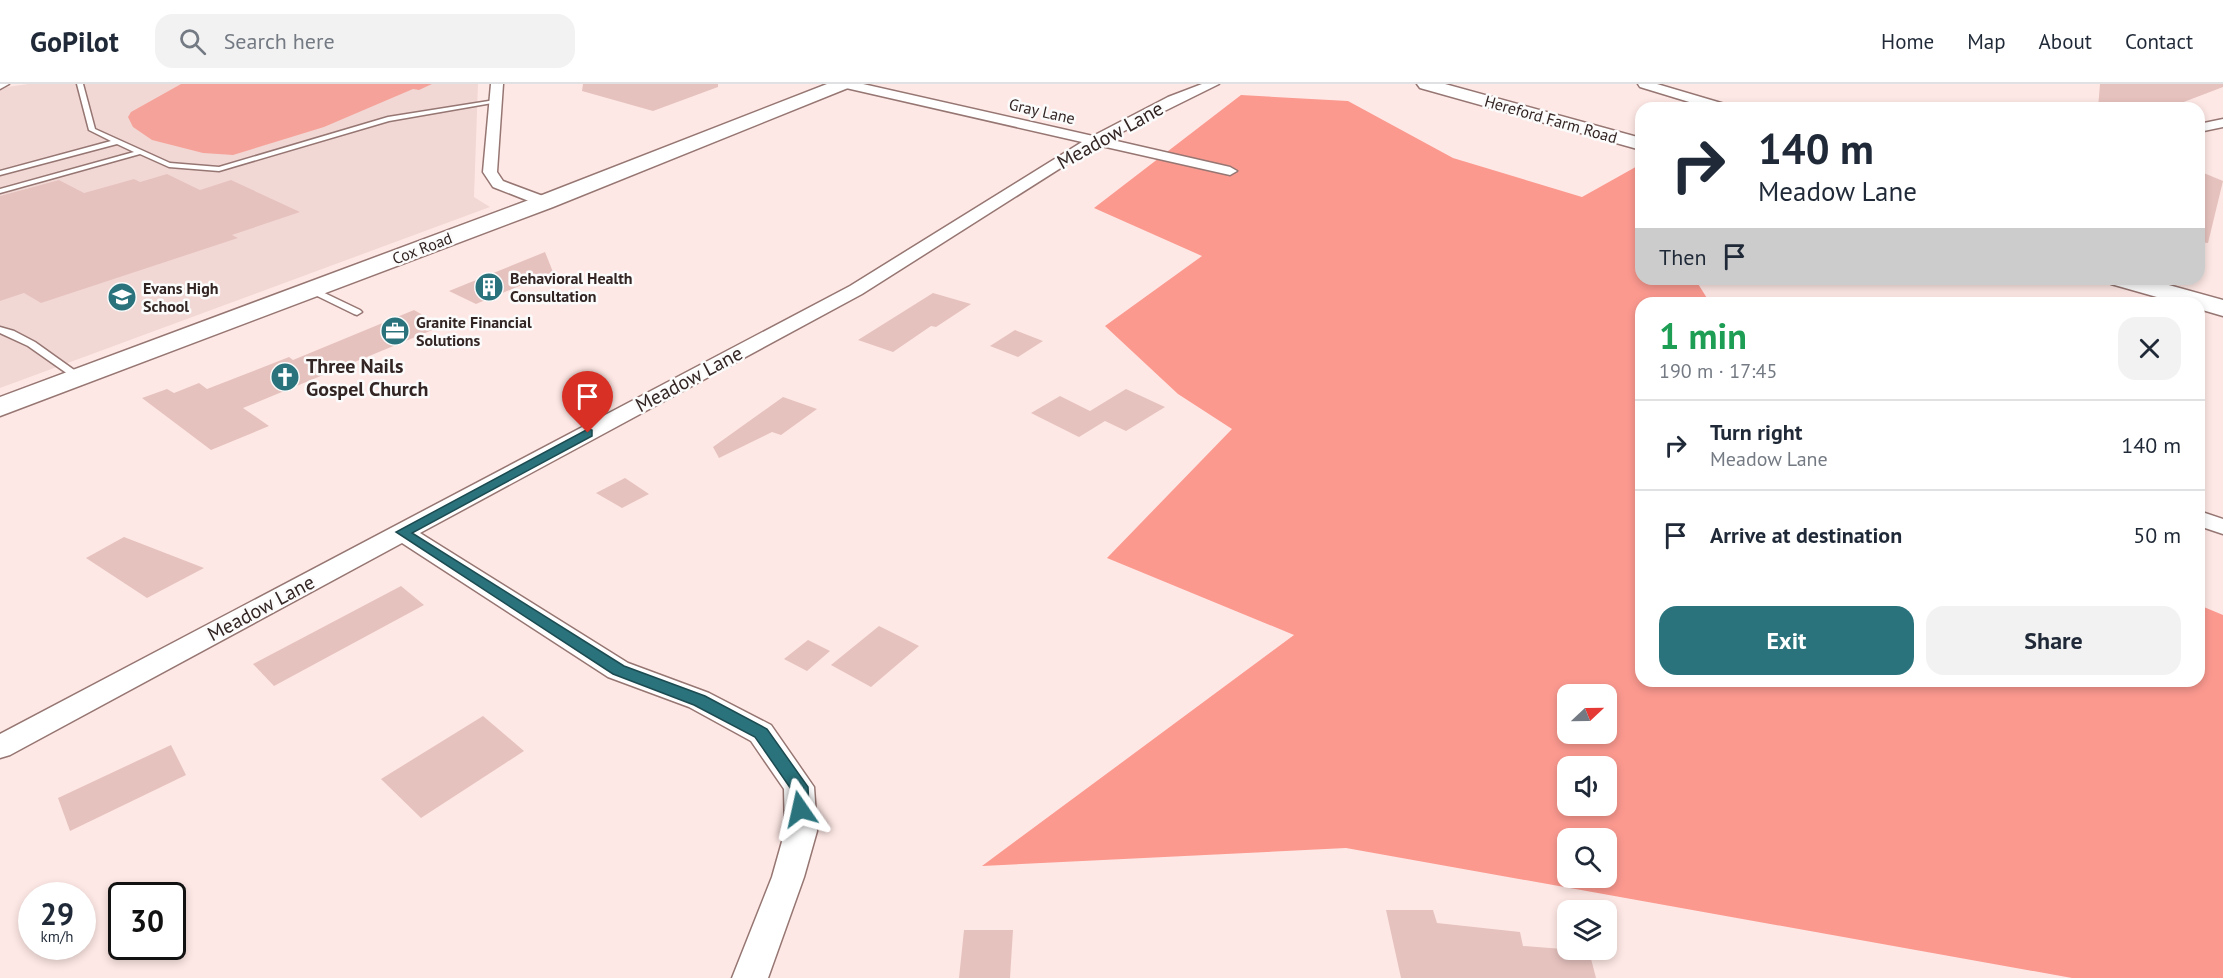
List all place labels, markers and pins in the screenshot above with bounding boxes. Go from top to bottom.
place label: Behavioral Health Consultation [510,268,633,306]
building icon: Behavioral Health Consultation [473,271,505,303]
place label: Evans High School [143,278,218,316]
school or university icon: Evans High School [106,281,138,313]
place label: Granite Financial Solutions [416,312,532,350]
office icon: Granite Financial Solutions [379,315,411,347]
place label: Three Nails Gospel Church [306,353,428,402]
church icon: Three Nails Gospel Church [269,361,301,393]
pin [562,371,613,433]

